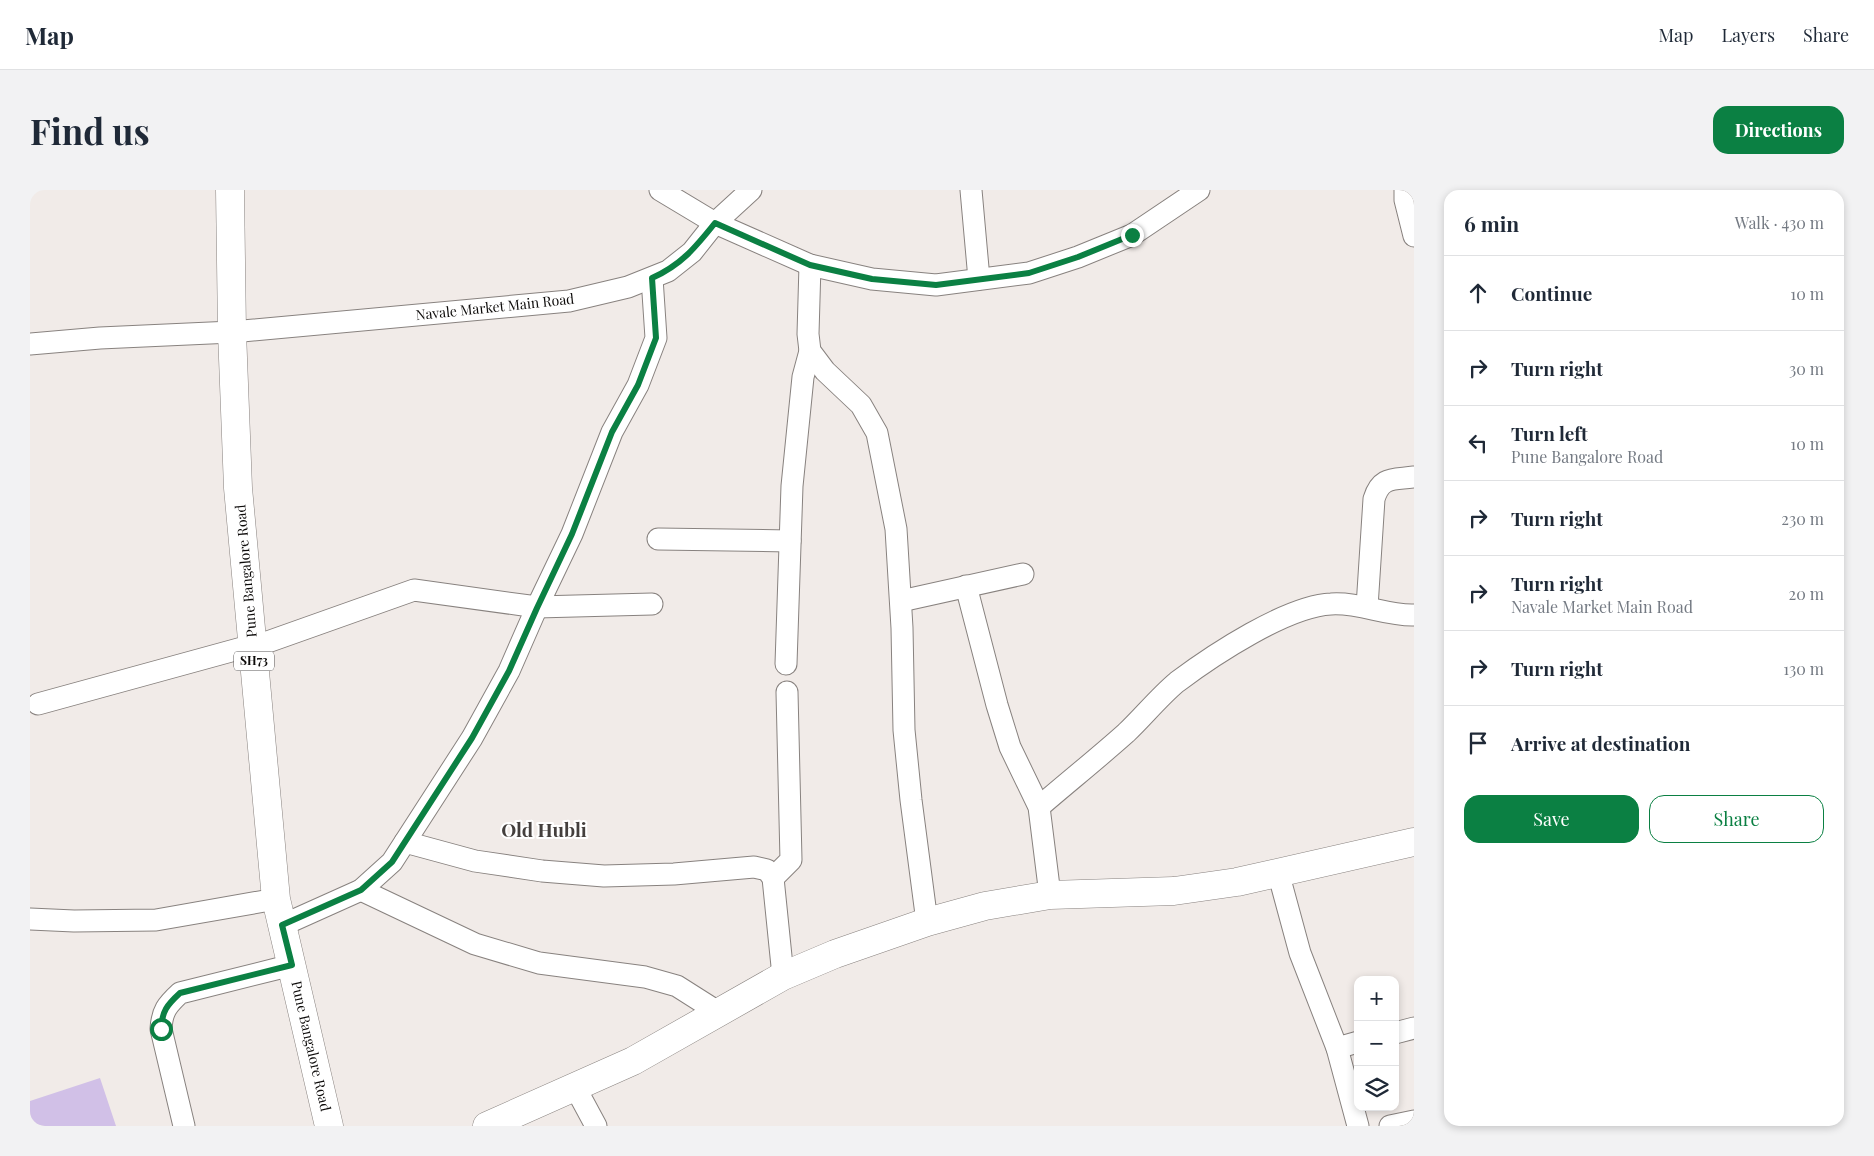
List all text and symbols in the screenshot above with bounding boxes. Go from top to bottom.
text: Map [25,19,74,51]
text: Map [1658,23,1693,47]
text: Layers [1721,23,1775,47]
text: Share [1803,23,1849,47]
button: Directions [1713,106,1844,154]
text: Find us [30,107,150,154]
text: 6 min [1464,209,1519,237]
text: Walk · 430 m [1735,212,1824,233]
route end [1121,224,1144,247]
icon: ahead [1464,279,1492,307]
text: Continue [1511,280,1592,306]
text: 10 m [1790,283,1824,304]
street label: Navale Market Main Road [415,289,575,324]
icon: right [1464,354,1492,382]
text: Turn right [1511,355,1603,381]
text: 30 m [1789,358,1824,379]
text: Turn left [1511,420,1588,446]
icon: left [1464,429,1492,457]
text: 10 m [1790,433,1824,454]
text: Pune Bangalore Road [1511,446,1663,467]
street label: Pune Bangalore Road [230,504,261,638]
icon: right [1464,504,1492,532]
text: Turn right [1511,505,1603,531]
text: 230 m [1781,508,1824,529]
text: Turn right [1511,570,1603,596]
icon: right [1464,579,1492,607]
text: 20 m [1789,583,1824,604]
text: Navale Market Main Road [1511,596,1693,617]
road number: SH73 [234,652,274,671]
icon: right [1464,654,1492,682]
text: Turn right [1511,655,1603,681]
text: 130 m [1783,658,1824,679]
icon: arrive [1464,729,1492,757]
text: Arrive at destination [1511,730,1691,756]
button: Save [1464,795,1639,843]
button: Share [1649,795,1824,843]
district label: Old Hubli [501,816,587,842]
map controls [1354,976,1399,1111]
button: + [1354,976,1399,1021]
street label: Pune Bangalore Road [287,979,336,1113]
route start [150,1018,173,1041]
button: − [1354,1021,1399,1066]
button: layers [1354,1066,1399,1111]

